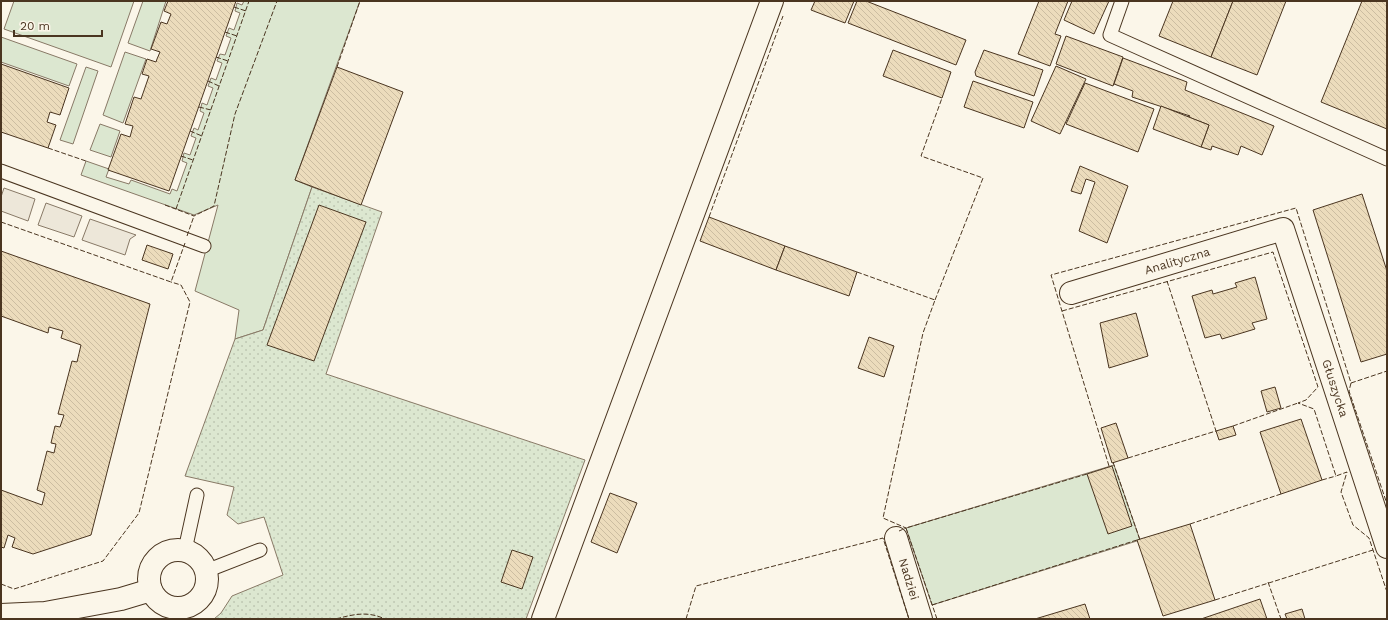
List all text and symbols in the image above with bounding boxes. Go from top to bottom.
scale bar [14,12,102,38]
text: 20 m [20,19,50,33]
street label: Analityczna [1143,244,1212,277]
street label: Głuszycka [1319,358,1351,419]
street label: Nadziei [896,557,922,602]

